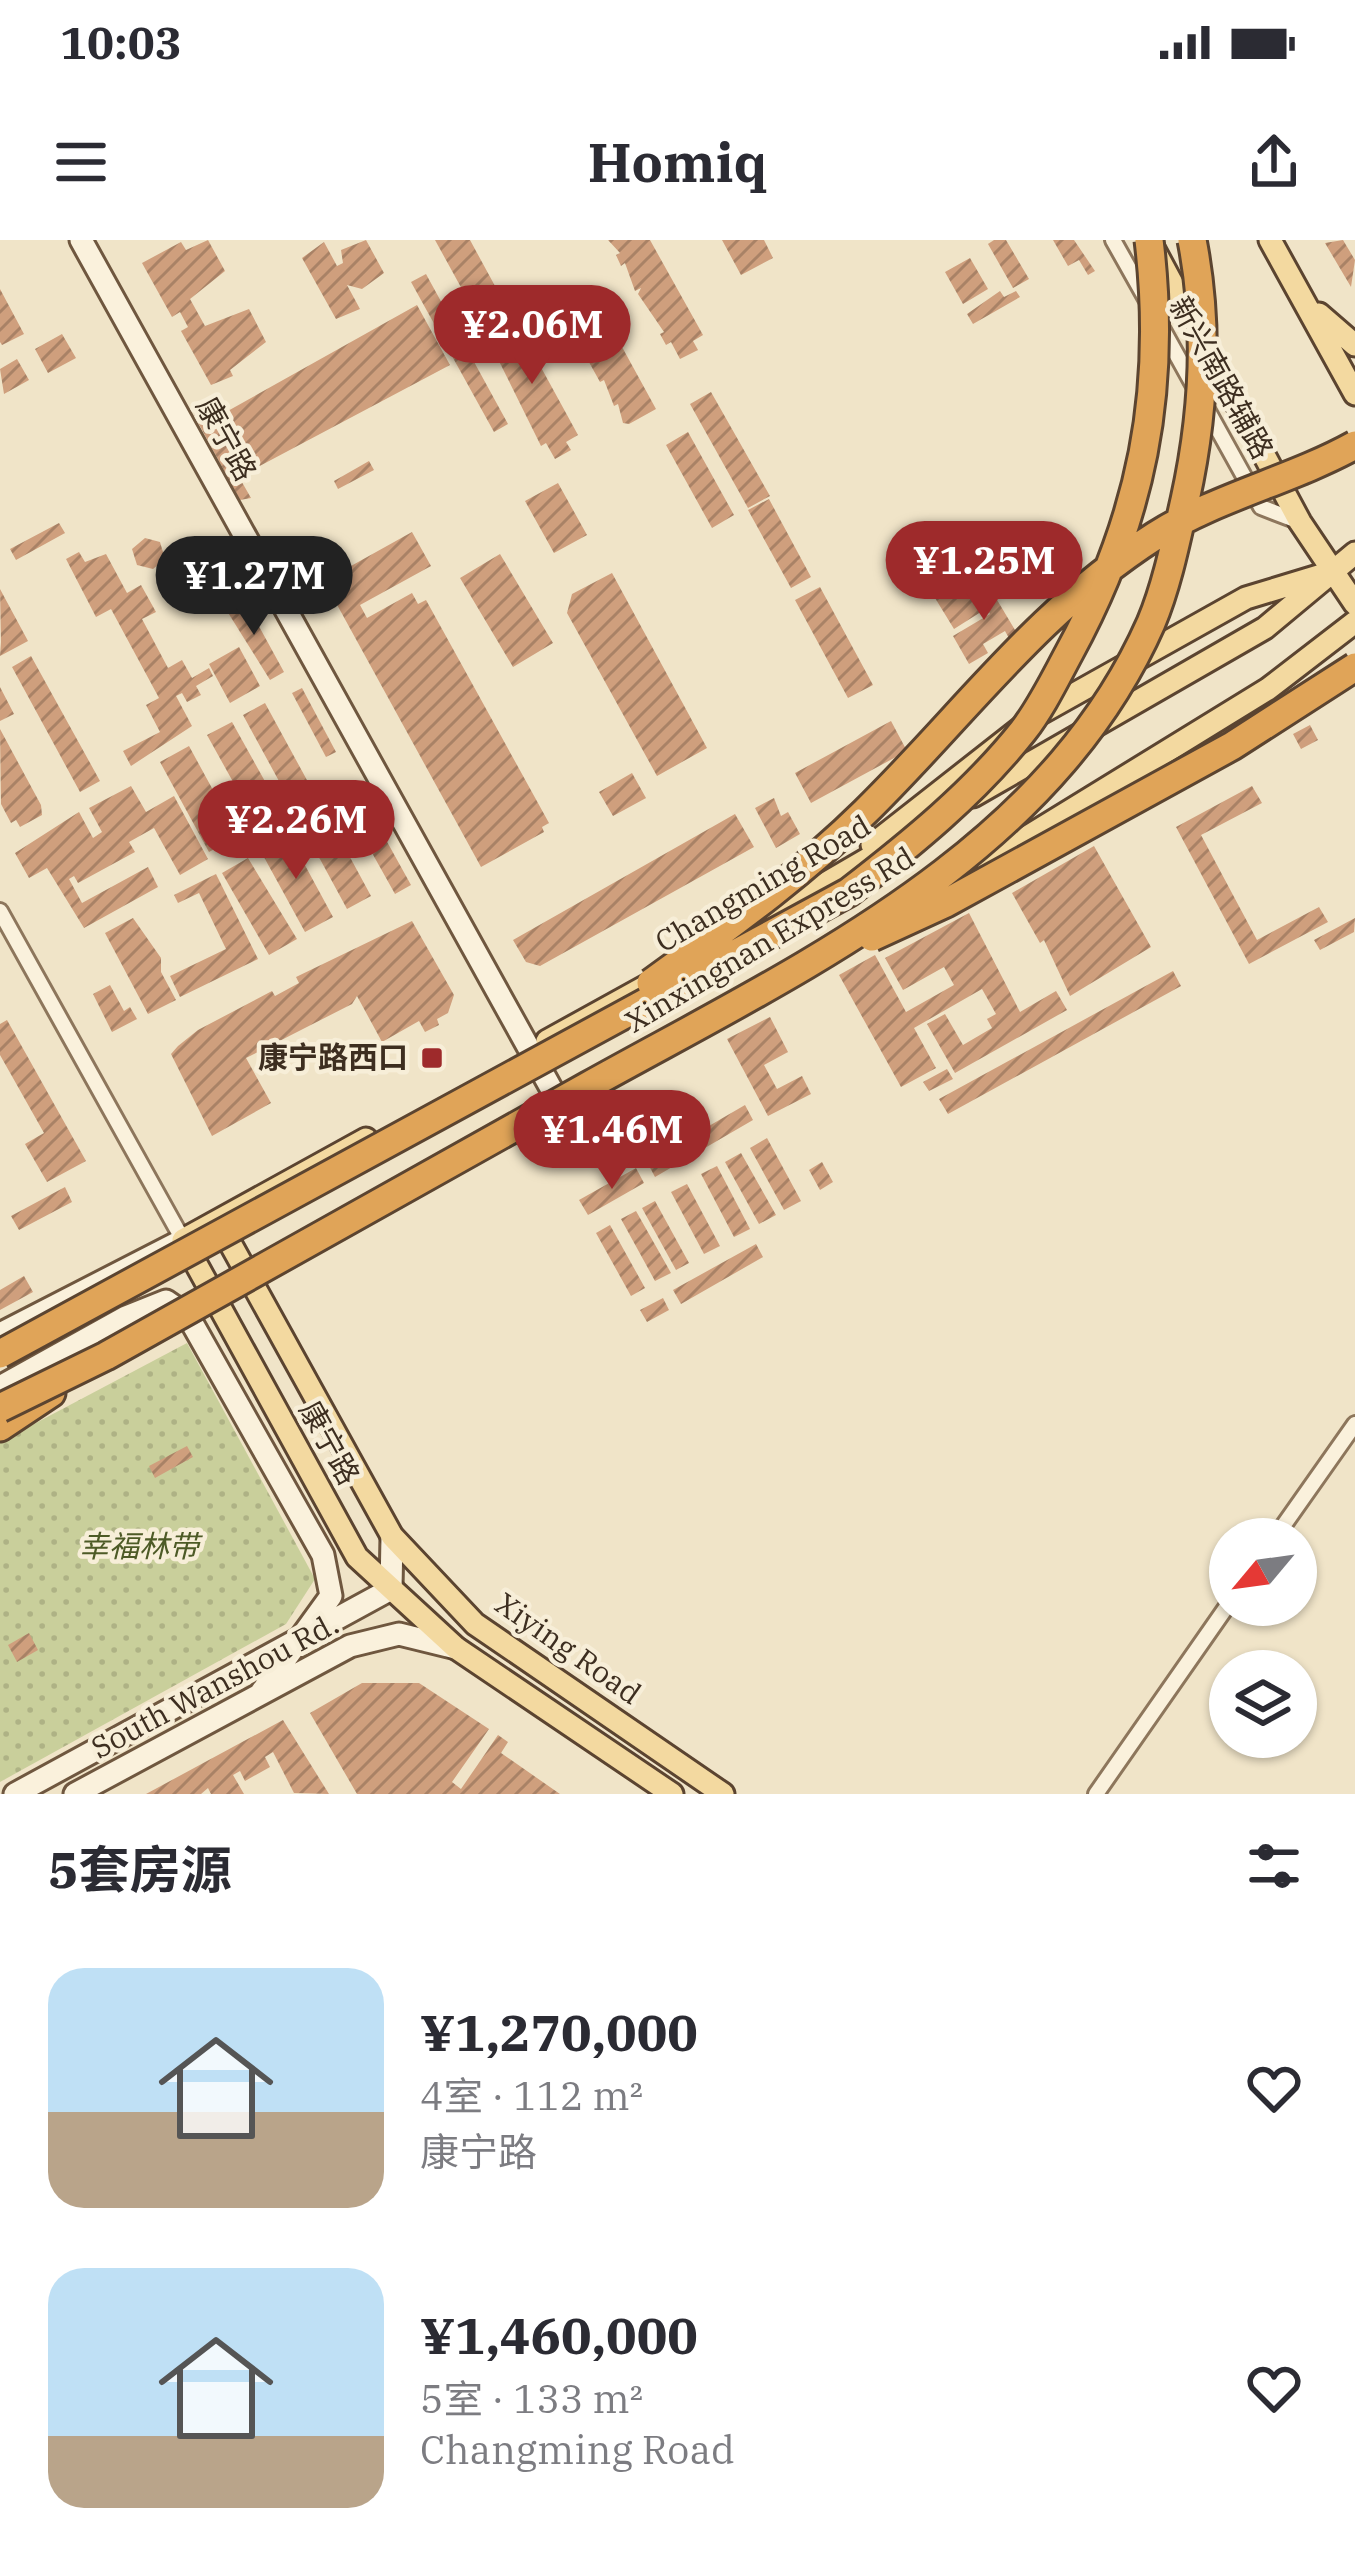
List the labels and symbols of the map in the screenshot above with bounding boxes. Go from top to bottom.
pin: ¥2.06M [434,285,630,387]
street label: 新兴南路辅路 [1162,289,1283,465]
street label: 康宁路 [188,389,266,487]
pin: ¥1.25M [886,521,1082,623]
pin: ¥1.27M [156,536,352,638]
pin: ¥2.26M [198,780,394,882]
street label: Changming Road [648,805,877,960]
street label: Xinxingnan Express Rd [618,837,921,1040]
place label: 康宁路西口 [258,1037,408,1076]
marker: 康宁路西口 [419,1045,445,1071]
pin: ¥1.46M [514,1090,710,1192]
street label: 康宁路 [291,1393,369,1491]
north arrow [1209,1518,1317,1626]
park label: 幸福林带 [79,1526,203,1565]
street label: Xiying Road [488,1583,649,1712]
street label: South Wanshou Rd. [84,1603,345,1766]

